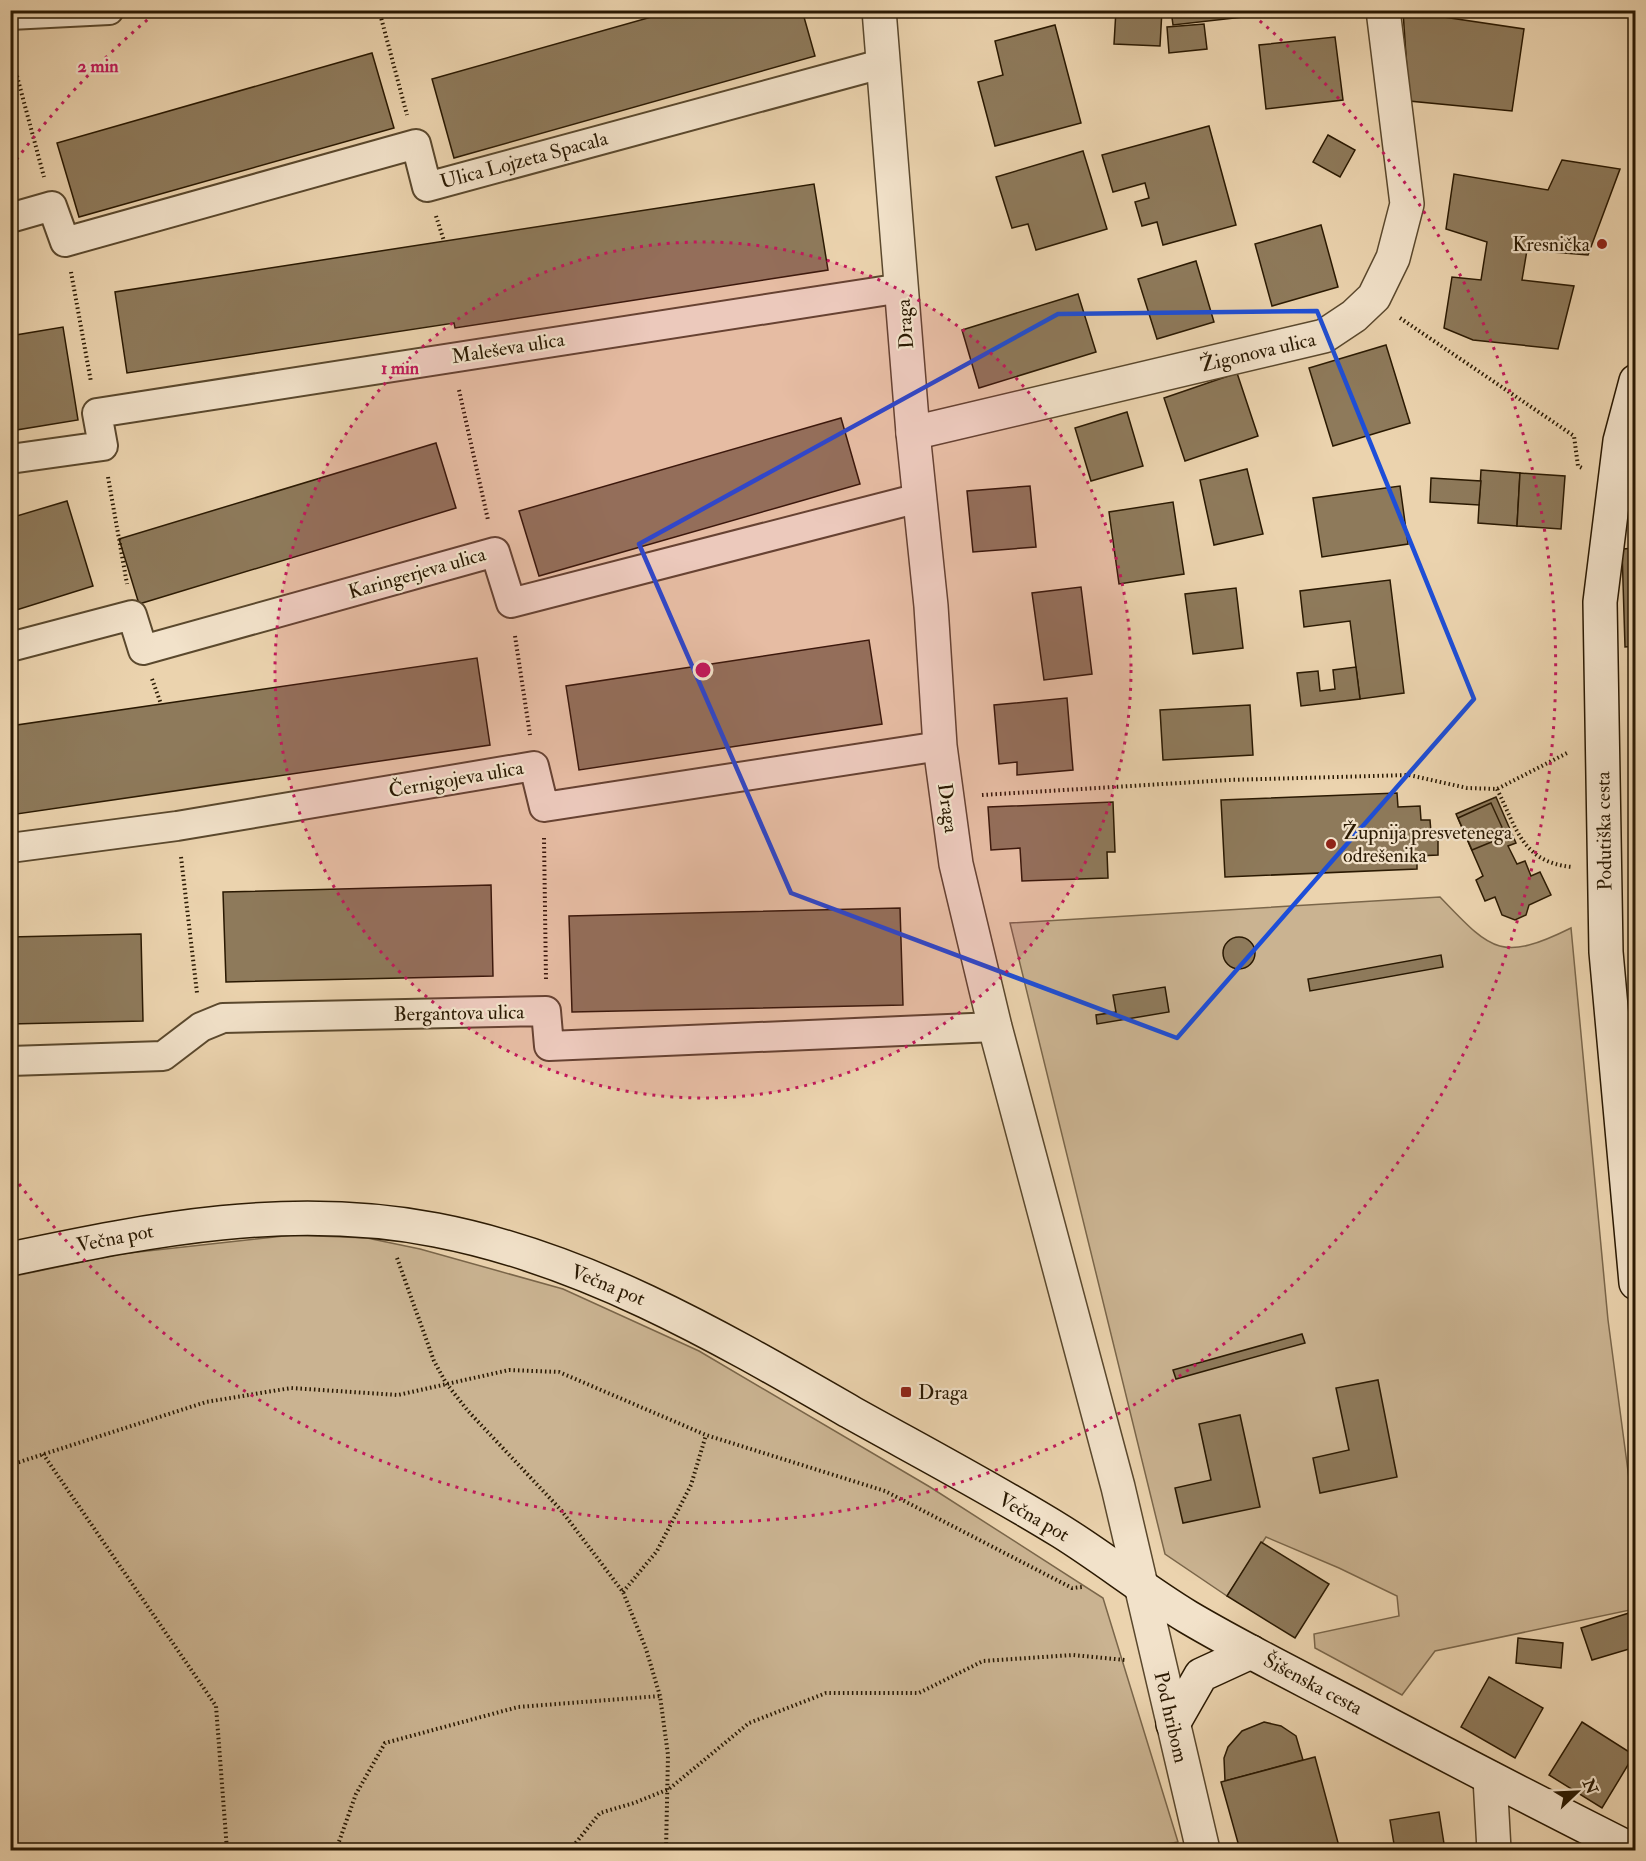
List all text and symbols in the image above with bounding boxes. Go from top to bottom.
text: 2 min [78,55,119,78]
street label: Ulica Lojzeta Spacala [437,125,612,195]
place label: Kresnička [1512,232,1591,257]
marker: Kresnička [1595,237,1609,251]
street label: Draga [891,297,919,350]
street label: Žigonova ulica [1198,325,1319,377]
street label: Maleševa ulica [450,327,567,369]
text: 1 min [381,357,420,380]
street label: Karingerjeva ulica [345,541,489,605]
centre of rings [693,660,713,680]
street label: Černigojeva ulica [386,754,526,803]
street label: Podutiška cesta [1590,770,1618,891]
street label: Draga [932,781,964,835]
place label: Župnija presvetenega odrešenika [1343,819,1513,868]
marker: Župnija presvetenega odrešenika [1324,837,1338,851]
street label: Bergantova ulica [393,999,525,1027]
street label: Večna pot [74,1218,156,1259]
street label: Večna pot [567,1259,649,1312]
place label: Draga [918,1380,969,1405]
marker: Draga [899,1385,913,1399]
street label: Večna pot [994,1487,1074,1548]
street label: Šišenska cesta [1259,1647,1368,1721]
street label: Pod hribom [1148,1669,1194,1766]
north arrow [1547,1762,1607,1822]
text: N [1577,1775,1602,1798]

